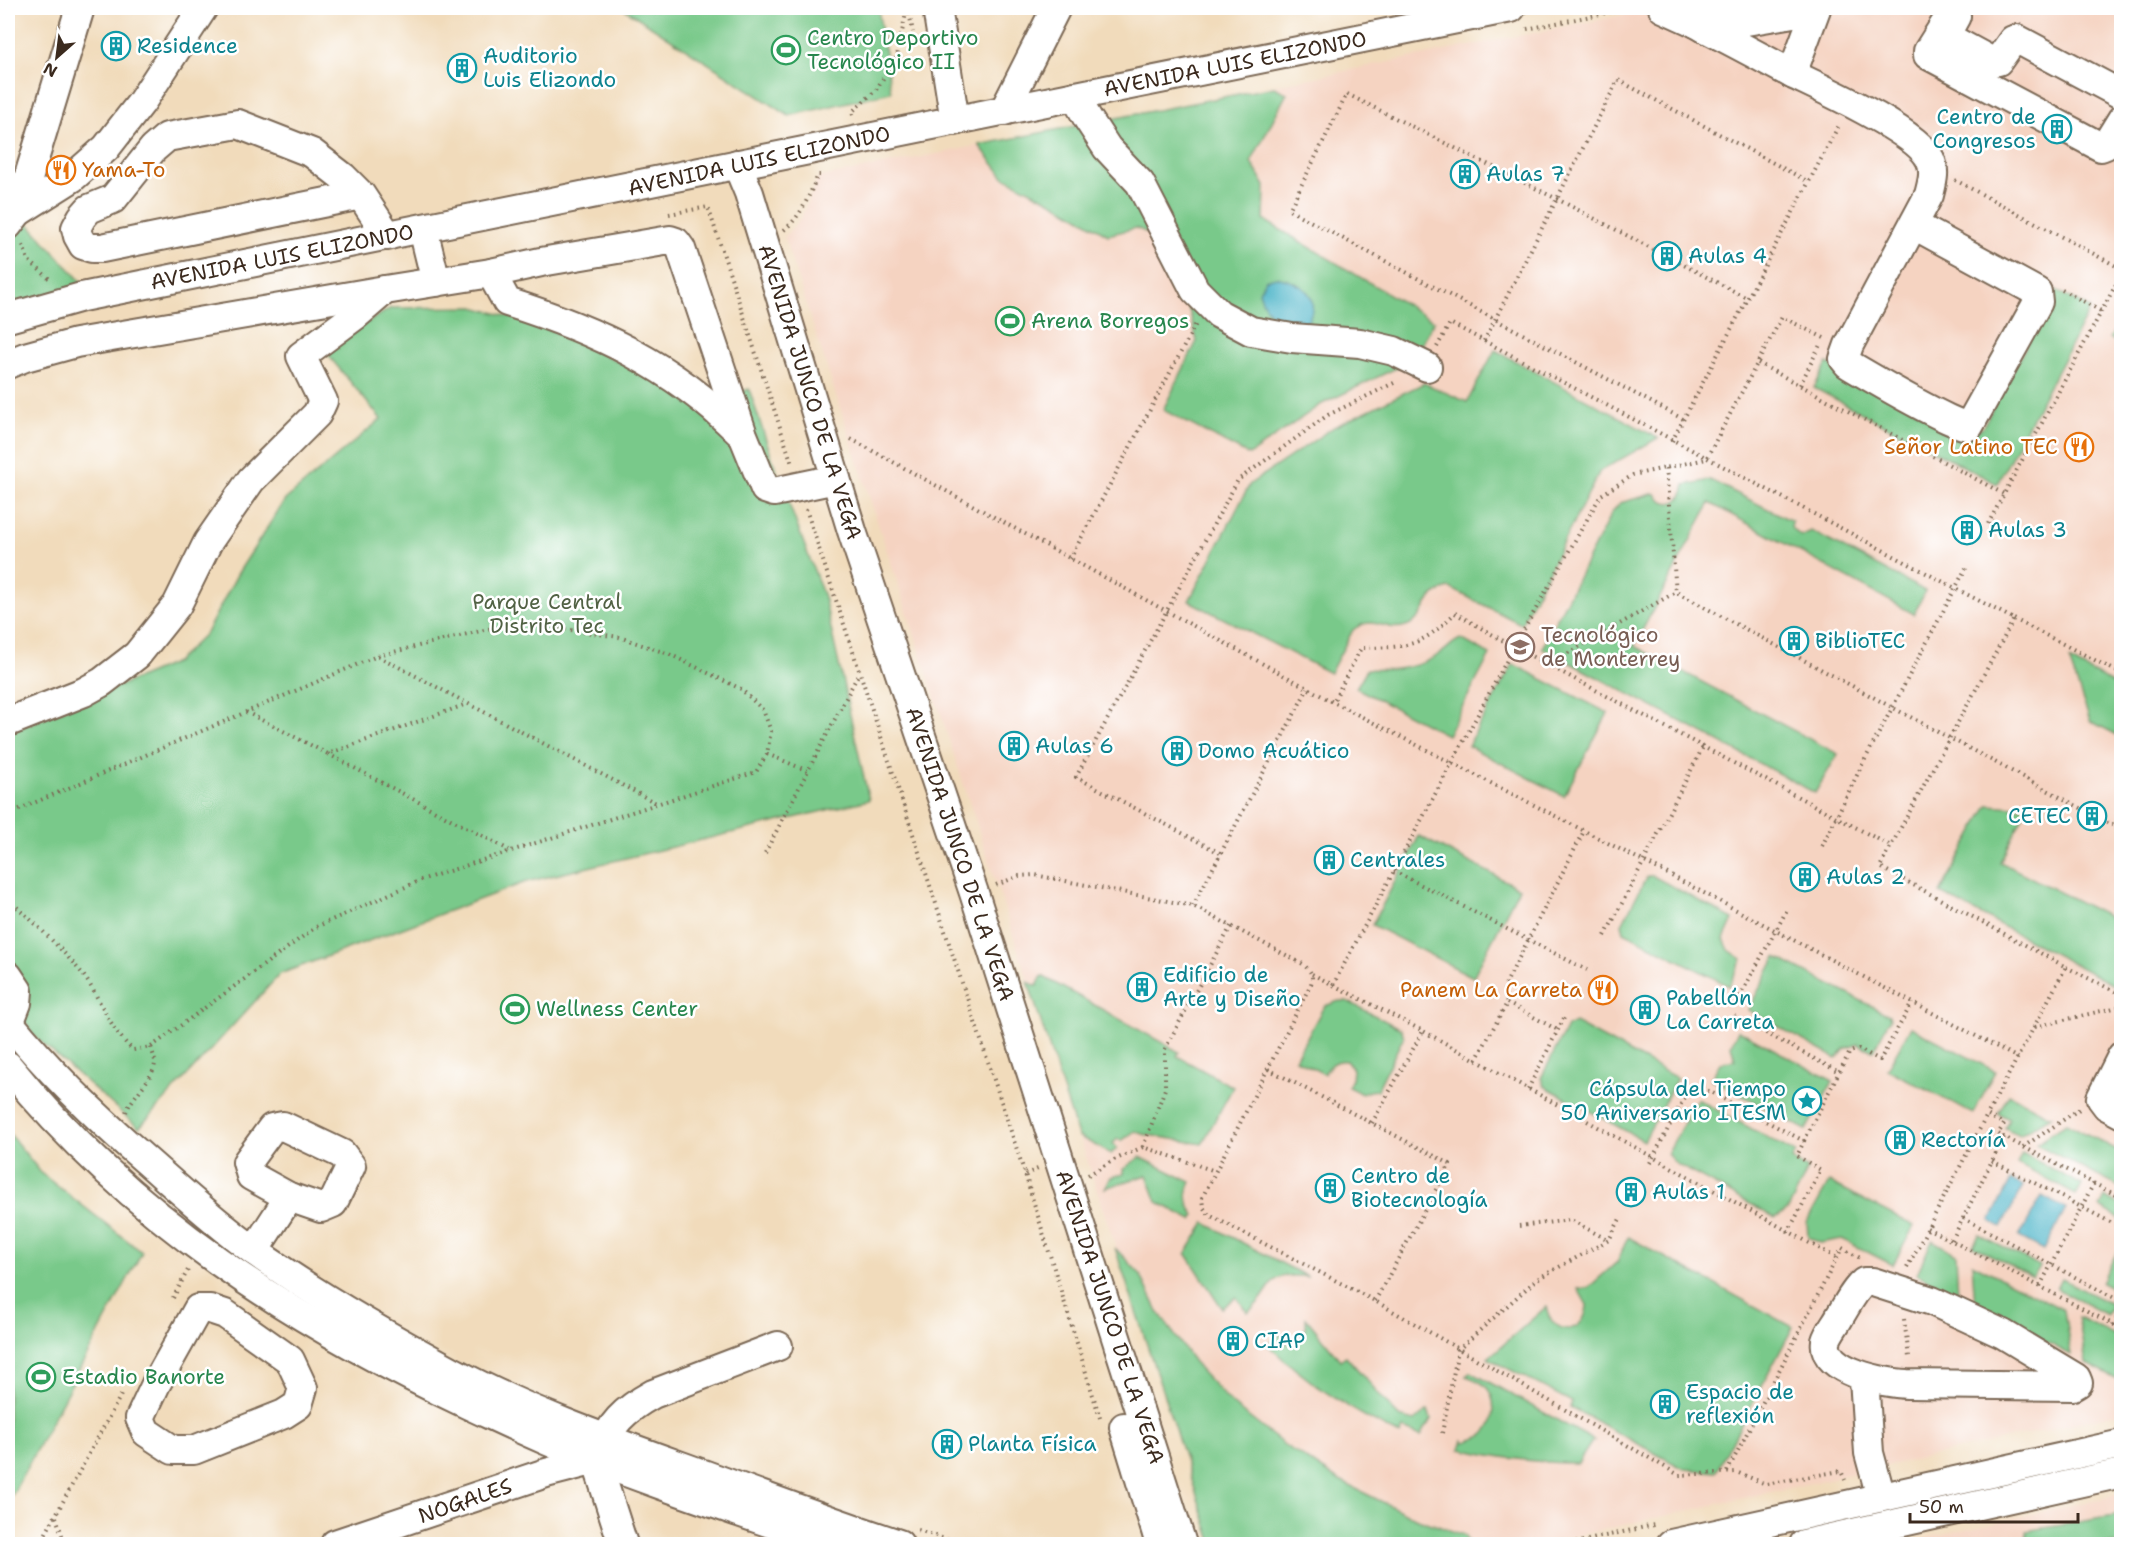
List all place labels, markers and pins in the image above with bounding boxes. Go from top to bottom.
place label: Centro Deportivo Tecnológico II [807,24,979,76]
building icon: Residence [100,30,132,62]
place label: Residence [137,32,238,60]
sports icon: Centro Deportivo Tecnológico II [770,34,802,66]
place label: Auditorio Luis Elizondo [483,42,616,94]
building icon: Auditorio Luis Elizondo [446,52,478,84]
place label: Centro de Congresos [1932,103,2036,155]
building icon: Centro de Congresos [2041,113,2073,145]
restaurant icon: Yama-To [45,154,77,186]
place label: Yama-To [82,156,165,184]
building icon: Aulas 7 [1449,158,1481,190]
place label: Aulas 7 [1486,160,1565,188]
building icon: Aulas 4 [1651,240,1683,272]
place label: Aulas 4 [1688,242,1767,270]
sports icon: Arena Borregos [994,305,1026,337]
place label: Arena Borregos [1031,307,1189,335]
restaurant icon: Señor Latino TEC [2063,431,2095,463]
place label: Señor Latino TEC [1884,433,2058,461]
building icon: Aulas 3 [1951,514,1983,546]
place label: Aulas 3 [1988,516,2067,544]
place label: Tecnológico de Monterrey [1541,621,1680,673]
building icon: BiblioTEC [1778,625,1810,657]
place label: BiblioTEC [1815,627,1905,655]
school or university icon: Tecnológico de Monterrey [1504,631,1536,663]
building icon: Aulas 6 [998,730,1030,762]
place label: Aulas 6 [1035,732,1114,760]
building icon: Domo Acuático [1161,735,1193,767]
place label: Domo Acuático [1198,737,1349,765]
building icon: CETEC [2076,800,2108,832]
place label: CETEC [2008,802,2071,830]
building icon: Centrales [1313,844,1345,876]
place label: Centrales [1350,846,1445,874]
building icon: Aulas 2 [1789,861,1821,893]
place label: Aulas 2 [1826,863,1905,891]
place label: Edificio de Arte y Diseño [1163,961,1301,1013]
building icon: Edificio de Arte y Diseño [1126,971,1158,1003]
restaurant icon: Panem La Carreta [1587,974,1619,1006]
place label: Panem La Carreta [1400,976,1582,1004]
place label: Pabellón La Carreta [1666,984,1774,1036]
sports icon: Wellness Center [499,993,531,1025]
building icon: Pabellón La Carreta [1629,994,1661,1026]
place label: Wellness Center [536,995,698,1023]
place label: Cápsula del Tiempo 50 Aniversario ITESM [1560,1075,1786,1127]
place icon: Cápsula del Tiempo 50 Aniversario ITESM [1791,1085,1823,1117]
building icon: Rectoría [1884,1124,1916,1156]
place label: Rectoría [1921,1126,2006,1154]
place label: Centro de Biotecnología [1351,1162,1488,1214]
building icon: Centro de Biotecnología [1314,1172,1346,1204]
building icon: Aulas 1 [1615,1176,1647,1208]
place label: Aulas 1 [1652,1178,1725,1206]
building icon: CIAP [1217,1325,1249,1357]
place label: CIAP [1254,1327,1305,1355]
sports icon: Estadio Banorte [25,1361,57,1393]
place label: Estadio Banorte [62,1363,225,1391]
place label: Espacio de reflexión [1686,1378,1794,1430]
building icon: Espacio de reflexión [1649,1388,1681,1420]
building icon: Planta Física [931,1428,963,1460]
place label: Planta Física [968,1430,1097,1458]

